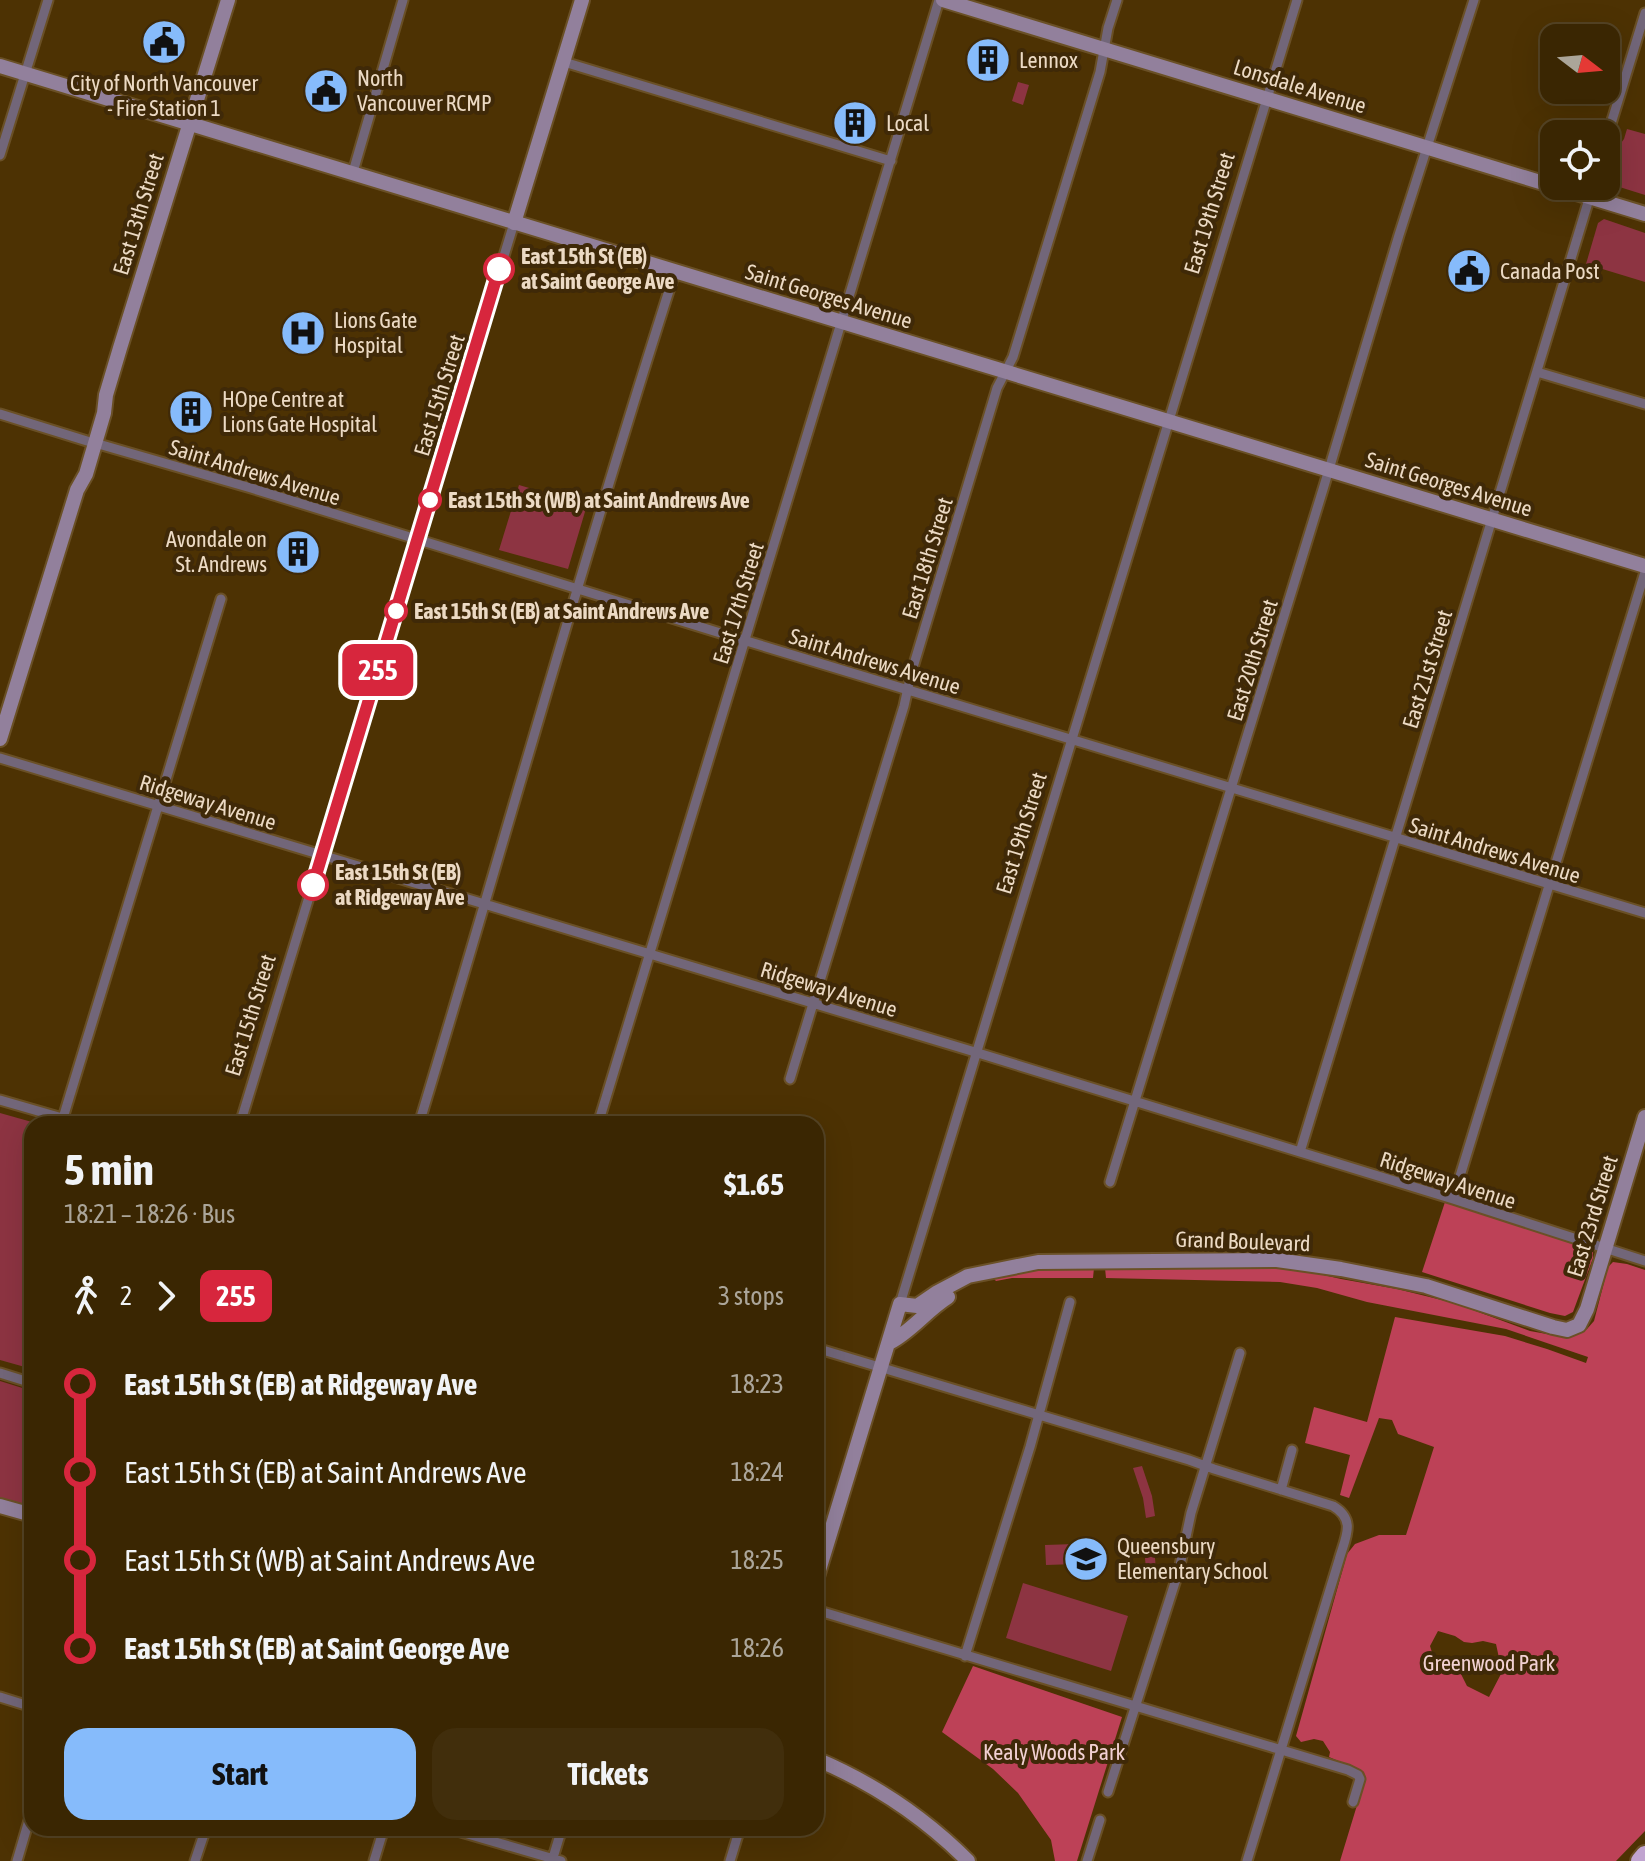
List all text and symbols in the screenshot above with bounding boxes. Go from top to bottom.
public building icon: City of North Vancouver - Fire Station 1 [140,18,188,66]
north arrow [1540,24,1620,104]
map controls [1540,24,1620,200]
building icon: Lennox [964,36,1012,84]
place label: Lennox [1019,47,1078,73]
street label: Lonsdale Avenue [1230,53,1370,119]
place label: North Vancouver RCMP [357,65,492,116]
public building icon: North Vancouver RCMP [302,67,350,115]
place label: City of North Vancouver - Fire Station 1 [70,70,258,121]
building icon: Local [831,99,879,147]
place label: Local [886,110,929,136]
button: locate [1540,120,1620,200]
street label: East 19th Street [1178,149,1240,277]
street label: East 13th Street [107,150,169,278]
place label: East 15th St (EB) at Saint George Ave [521,243,674,294]
public building icon: Canada Post [1445,247,1493,295]
marker: East 15th St (EB) at Saint George Ave [484,254,514,284]
street label: Saint Georges Avenue [743,258,916,334]
place label: Canada Post [1500,258,1600,284]
place label: Lions Gate Hospital [334,307,417,358]
hospital icon: Lions Gate Hospital [279,309,327,357]
street label: East 15th Street [408,331,470,459]
place label: HOpe Centre at Lions Gate Hospital [222,386,377,437]
building icon: HOpe Centre at Lions Gate Hospital [167,388,215,436]
street label: Saint Andrews Avenue [166,434,344,510]
street label: Saint Georges Avenue [1363,446,1536,522]
place label: East 15th St (WB) at Saint Andrews Ave [448,487,750,513]
marker: East 15th St (WB) at Saint Andrews Ave [419,489,441,511]
street label: East 18th Street [896,494,958,622]
place label: Avondale on St. Andrews [166,526,267,577]
building icon: Avondale on St. Andrews [274,528,322,576]
street label: East 17th Street [707,539,769,667]
street label: East 20th Street [1221,596,1283,724]
place label: East 15th St (EB) at Saint Andrews Ave [414,598,709,624]
marker: East 15th St (EB) at Saint Andrews Ave [385,600,407,622]
street label: East 21st Street [1397,606,1457,732]
street label: Saint Andrews Avenue [786,623,964,699]
line badge: 255 [332,644,424,696]
text: 255 [358,654,398,686]
street label: Ridgeway Avenue [137,769,279,835]
street label: East 19th Street [990,769,1052,897]
street label: Saint Andrews Avenue [1406,812,1584,888]
place label: East 15th St (EB) at Ridgeway Ave [335,859,465,910]
marker: East 15th St (EB) at Ridgeway Ave [298,870,328,900]
street label: East 15th Street [219,951,281,1079]
street label: Ridgeway Avenue [758,956,900,1022]
text: 5 min [64,1144,154,1194]
street label: Ridgeway Avenue [1377,1146,1519,1214]
street label: East 23rd Street [1561,1152,1623,1280]
text: $1.65 [724,1167,784,1201]
text: 18:21 – 18:26 · Bus [64,1199,235,1229]
street label: Grand Boulevard [1175,1226,1311,1256]
icon: walk [64,1274,108,1318]
icon: forward [144,1274,188,1318]
text: 255 [216,1280,256,1312]
text: 2 [120,1281,132,1311]
text: 3 stops [718,1281,784,1311]
text: East 15th St (EB) at Ridgeway Ave [124,1367,477,1401]
text: 18:23 [730,1369,784,1399]
text: East 15th St (EB) at Saint Andrews Ave [124,1455,527,1489]
text: 18:24 [730,1457,784,1487]
place label: Queensbury Elementary School [1117,1533,1268,1584]
school or university icon: Queensbury Elementary School [1062,1535,1110,1583]
text: East 15th St (WB) at Saint Andrews Ave [124,1543,535,1577]
text: 18:25 [730,1545,784,1575]
text: East 15th St (EB) at Saint George Ave [124,1631,510,1665]
text: 18:26 [730,1633,784,1663]
park label: Greenwood Park [1423,1650,1556,1676]
button: Start [64,1728,416,1820]
button: Tickets [432,1728,784,1820]
park label: Kealy Woods Park [983,1739,1125,1765]

